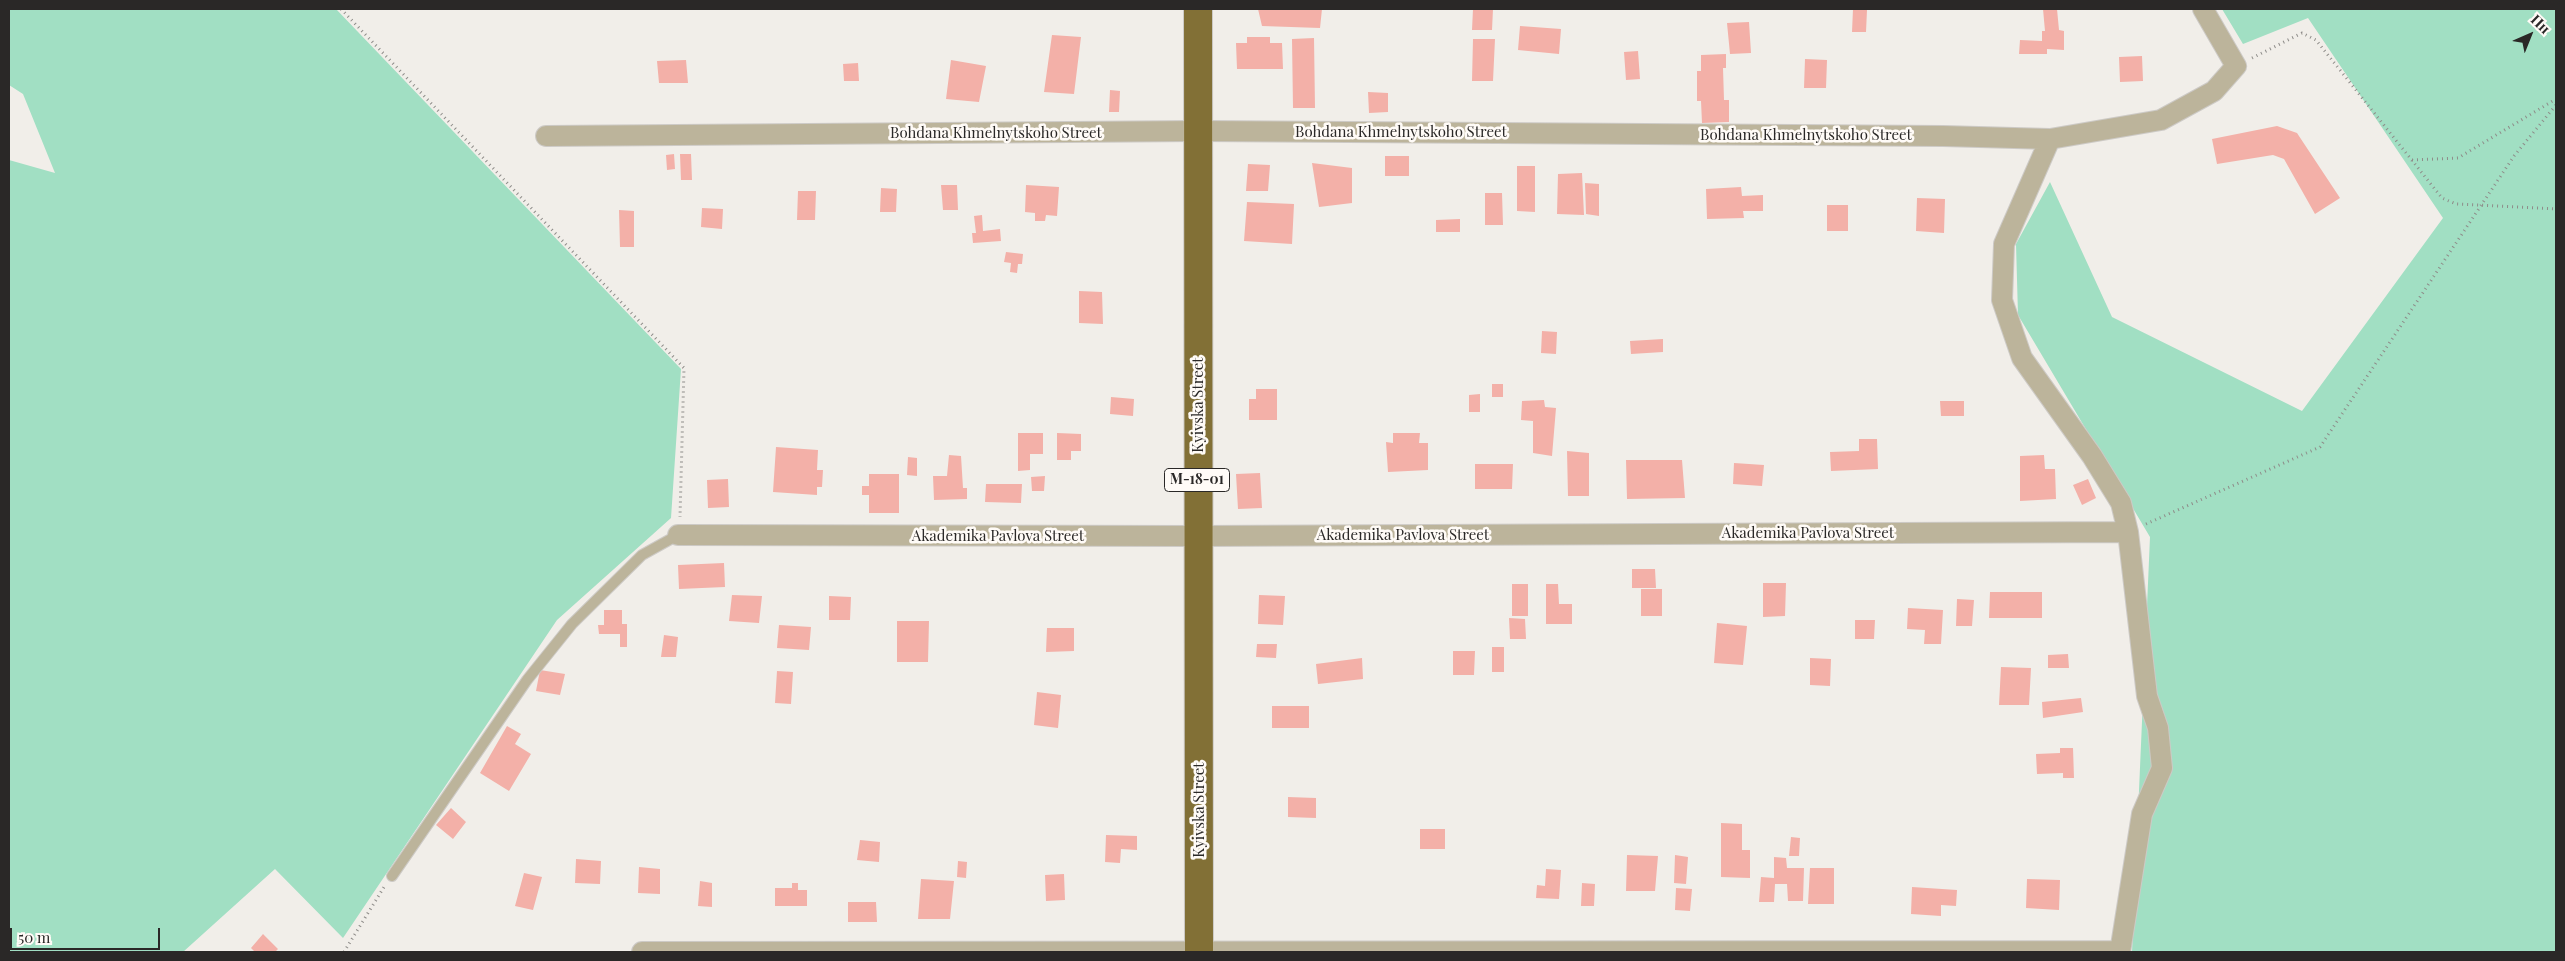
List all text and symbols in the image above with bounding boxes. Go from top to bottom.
north arrow [2505,10,2555,60]
text: Пн [2527,10,2555,38]
street label: Bohdana Khmelnytskoho Street [1295,123,1507,141]
street label: Bohdana Khmelnytskoho Street [890,124,1102,142]
street label: Bohdana Khmelnytskoho Street [1700,126,1912,144]
street label: Kyivska Street [1189,357,1207,453]
road number: М-18-01 [1164,468,1230,492]
street label: Akademika Pavlova Street [1722,524,1894,542]
street label: Akademika Pavlova Street [1317,526,1489,544]
street label: Akademika Pavlova Street [912,527,1084,545]
street label: Kyivska Street [1190,762,1208,858]
scale bar [12,918,162,950]
text: 50 m [18,927,50,947]

